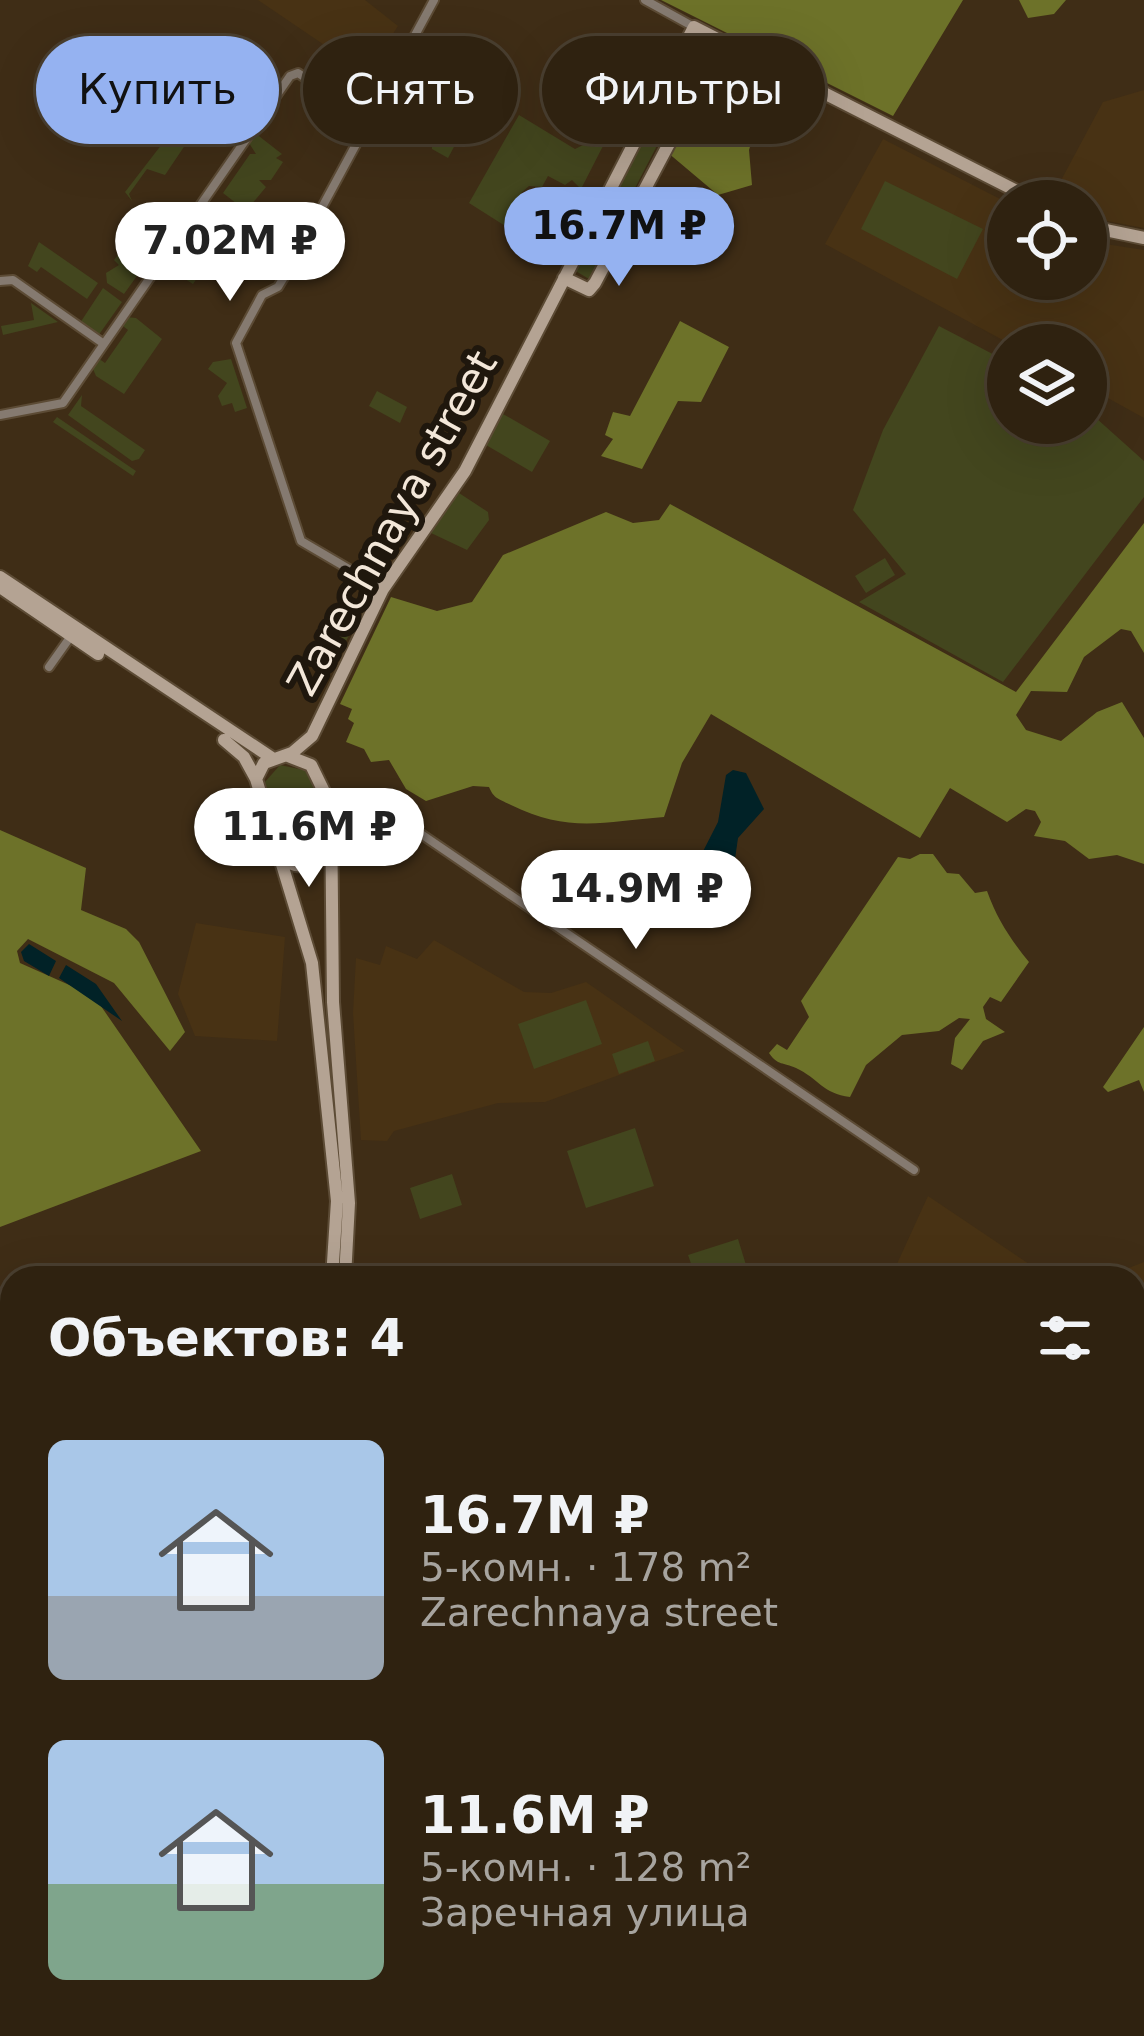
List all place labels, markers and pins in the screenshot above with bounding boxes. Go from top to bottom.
pin: 16.7M ₽ [508,187,730,289]
pin: 7.02M ₽ [119,202,341,304]
pin: 11.6M ₽ [198,788,420,890]
pin: 14.9M ₽ [525,850,747,952]

